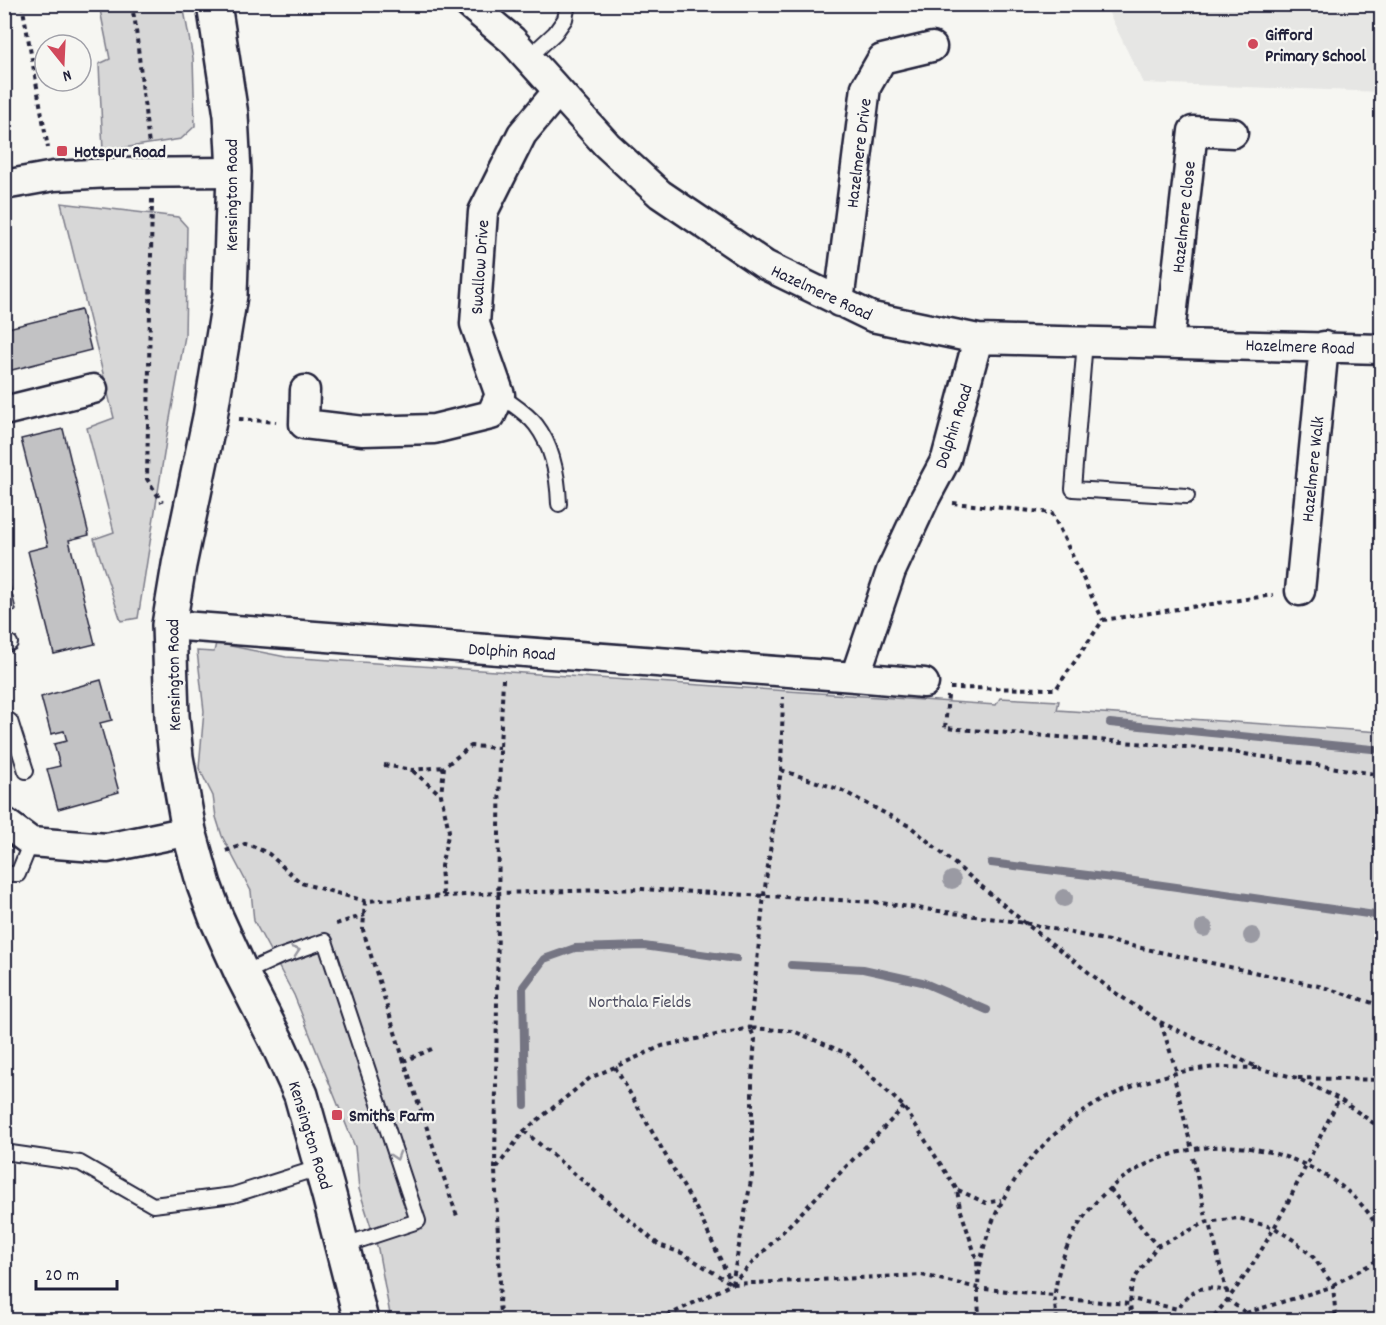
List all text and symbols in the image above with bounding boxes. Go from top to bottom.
place label: Gifford Primary School [1265,24,1366,70]
north arrow [33,33,93,93]
marker: Gifford Primary School [1246,37,1260,51]
text: N [59,63,74,87]
street label: Hazelmere Drive [841,97,880,210]
street label: Kensington Road [221,139,246,251]
place label: Hotspur Road [74,141,166,166]
marker: Hotspur Road [55,144,69,158]
street label: Hazelmere Close [1167,160,1204,274]
street label: Swallow Drive [466,219,497,315]
street label: Hazelmere Road [766,260,876,329]
street label: Hazelmere Road [1245,334,1355,363]
street label: Dolphin Road [930,381,981,472]
street label: Hazelmere Walk [1297,415,1332,523]
street label: Kensington Road [162,619,189,731]
street label: Dolphin Road [467,638,556,669]
one-way arrow [290,946,300,959]
park label: Northala Fields [588,991,692,1016]
street label: Kensington Road [280,1078,337,1193]
place label: Smiths Farm [349,1105,435,1130]
marker: Smiths Farm [330,1108,344,1122]
one-way arrow [389,1150,402,1161]
scale bar [36,1253,117,1291]
text: 20 m [45,1264,79,1289]

